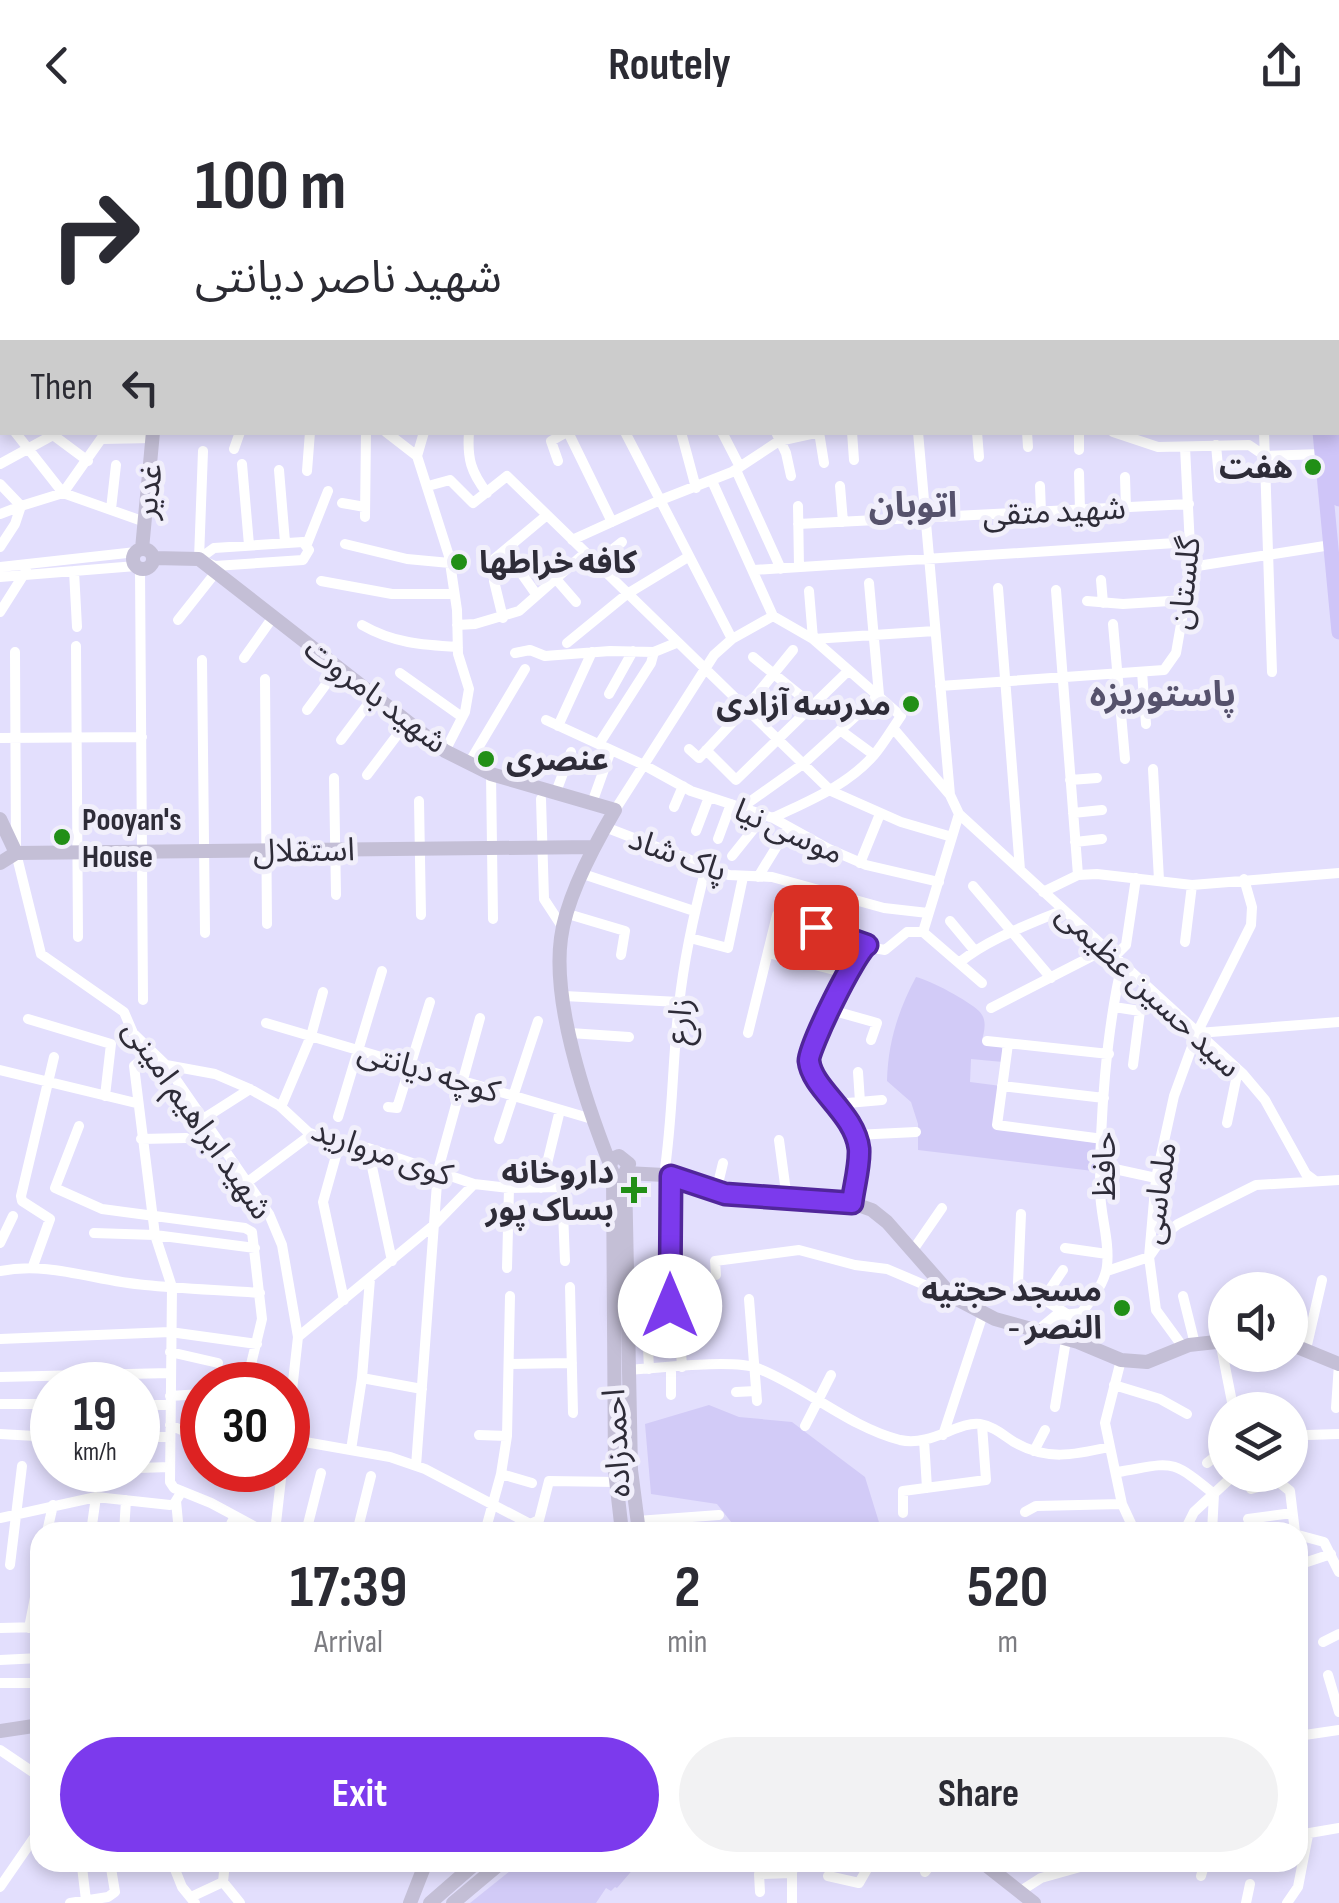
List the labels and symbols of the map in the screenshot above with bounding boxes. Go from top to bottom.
place label: هفت [1219,449,1293,488]
marker: هفت [1302,456,1324,478]
street label: غدیر [127,462,172,522]
district label: اتوبان [869,485,957,528]
street label: شهید متقی [981,489,1127,536]
street label: گلستان [1161,534,1210,632]
place label: کافه خراطها [479,544,638,583]
marker: کافه خراطها [448,551,470,573]
street label: شهید بامروت [296,630,454,763]
district label: پاستوریزه [1090,674,1236,718]
place label: مدرسه آزادی [716,686,891,725]
marker: مدرسه آزادی [900,693,922,715]
place label: عنصری [506,741,609,780]
marker: عنصری [475,748,497,770]
street label: موسی نیا [728,791,849,874]
place label: Pooyan's House [82,801,182,877]
street label: پاک شاد [623,820,732,891]
marker: Pooyan's House [51,826,73,848]
street label: استقلال [253,831,355,872]
pin [774,885,859,970]
street label: سید حسین عظیمی [1048,896,1248,1087]
street label: زارع [659,996,705,1047]
street label: شهید ابراهیم امینی [111,1012,280,1229]
street label: کوچه دیانتی [353,1032,505,1113]
street label: کوی مروارید [306,1111,458,1196]
street label: حافظ [1086,1131,1125,1201]
street label: ملماسی [1133,1140,1186,1247]
place label: داروخانه بساک پور [484,1154,614,1231]
marker: داروخانه بساک پور [623,1179,645,1201]
position arrow [618,1254,722,1358]
place label: مسجد حجتیه - النصر [922,1272,1102,1348]
marker: مسجد حجتیه - النصر [1111,1297,1133,1319]
speed limit sign: 30 [180,1362,310,1492]
street label: احمدزاده [595,1388,640,1498]

